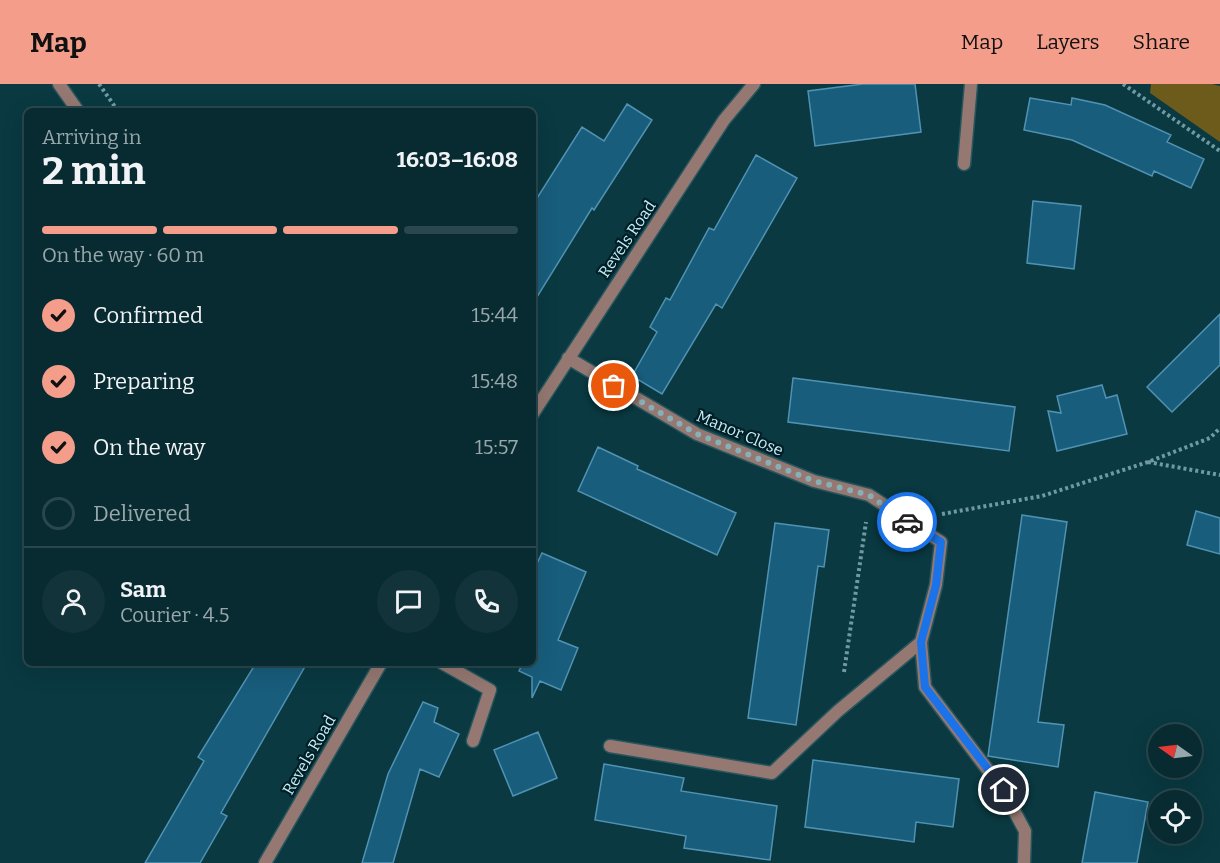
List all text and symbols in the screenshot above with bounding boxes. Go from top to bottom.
text: Map [30,26,87,59]
text: Map [961,29,1003,55]
text: Layers [1036,29,1100,55]
text: Share [1133,29,1190,55]
text: Arriving in [42,125,141,149]
text: 16:03–16:08 [397,146,518,173]
text: 2 min [42,148,146,194]
street label: Revels Road [594,197,660,281]
text: On the way · 60 m [42,243,204,267]
icon: check [42,299,75,332]
text: Confirmed [93,302,203,329]
text: 15:44 [472,303,518,327]
pin [588,360,639,411]
icon: check [42,365,75,398]
text: Preparing [93,368,195,395]
text: 15:48 [471,369,518,393]
icon: bag [597,369,630,402]
street label: Manor Close [694,406,786,460]
icon: check [42,431,75,464]
text: On the way [93,434,205,461]
text: 15:57 [475,435,518,459]
courier [877,492,937,552]
text: Delivered [93,500,191,527]
icon: car [891,506,924,539]
button: person [42,570,105,633]
button: chat [377,570,440,633]
button: phone [455,570,518,633]
text: Sam [120,576,166,603]
text: Courier · 4.5 [120,603,229,627]
street label: Revels Road [279,711,340,798]
north arrow [1148,724,1202,778]
map controls [1148,724,1202,844]
pin [978,764,1029,815]
icon: home [987,773,1020,806]
button: locate [1148,790,1202,844]

